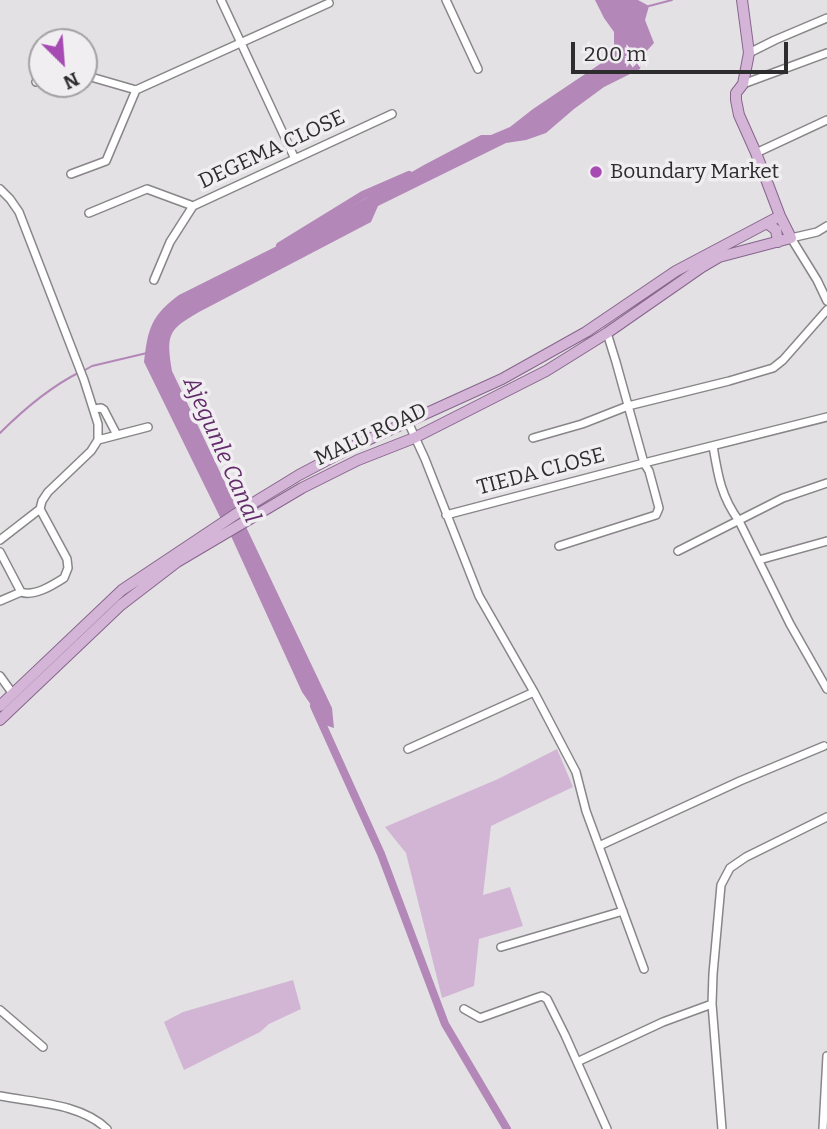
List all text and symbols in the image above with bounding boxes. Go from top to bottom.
north arrow [28,28,98,98]
scale bar [575,28,792,72]
text: 200 m [584,41,647,67]
text: N [60,67,83,94]
street label: DEGEMA CLOSE [195,105,349,195]
place label: Boundary Market [610,159,779,185]
marker: Boundary Market [588,164,604,180]
water label: Ajegunle Canal [177,373,265,527]
street label: MALU ROAD [311,398,431,472]
street label: TIEDA CLOSE [474,443,608,501]

